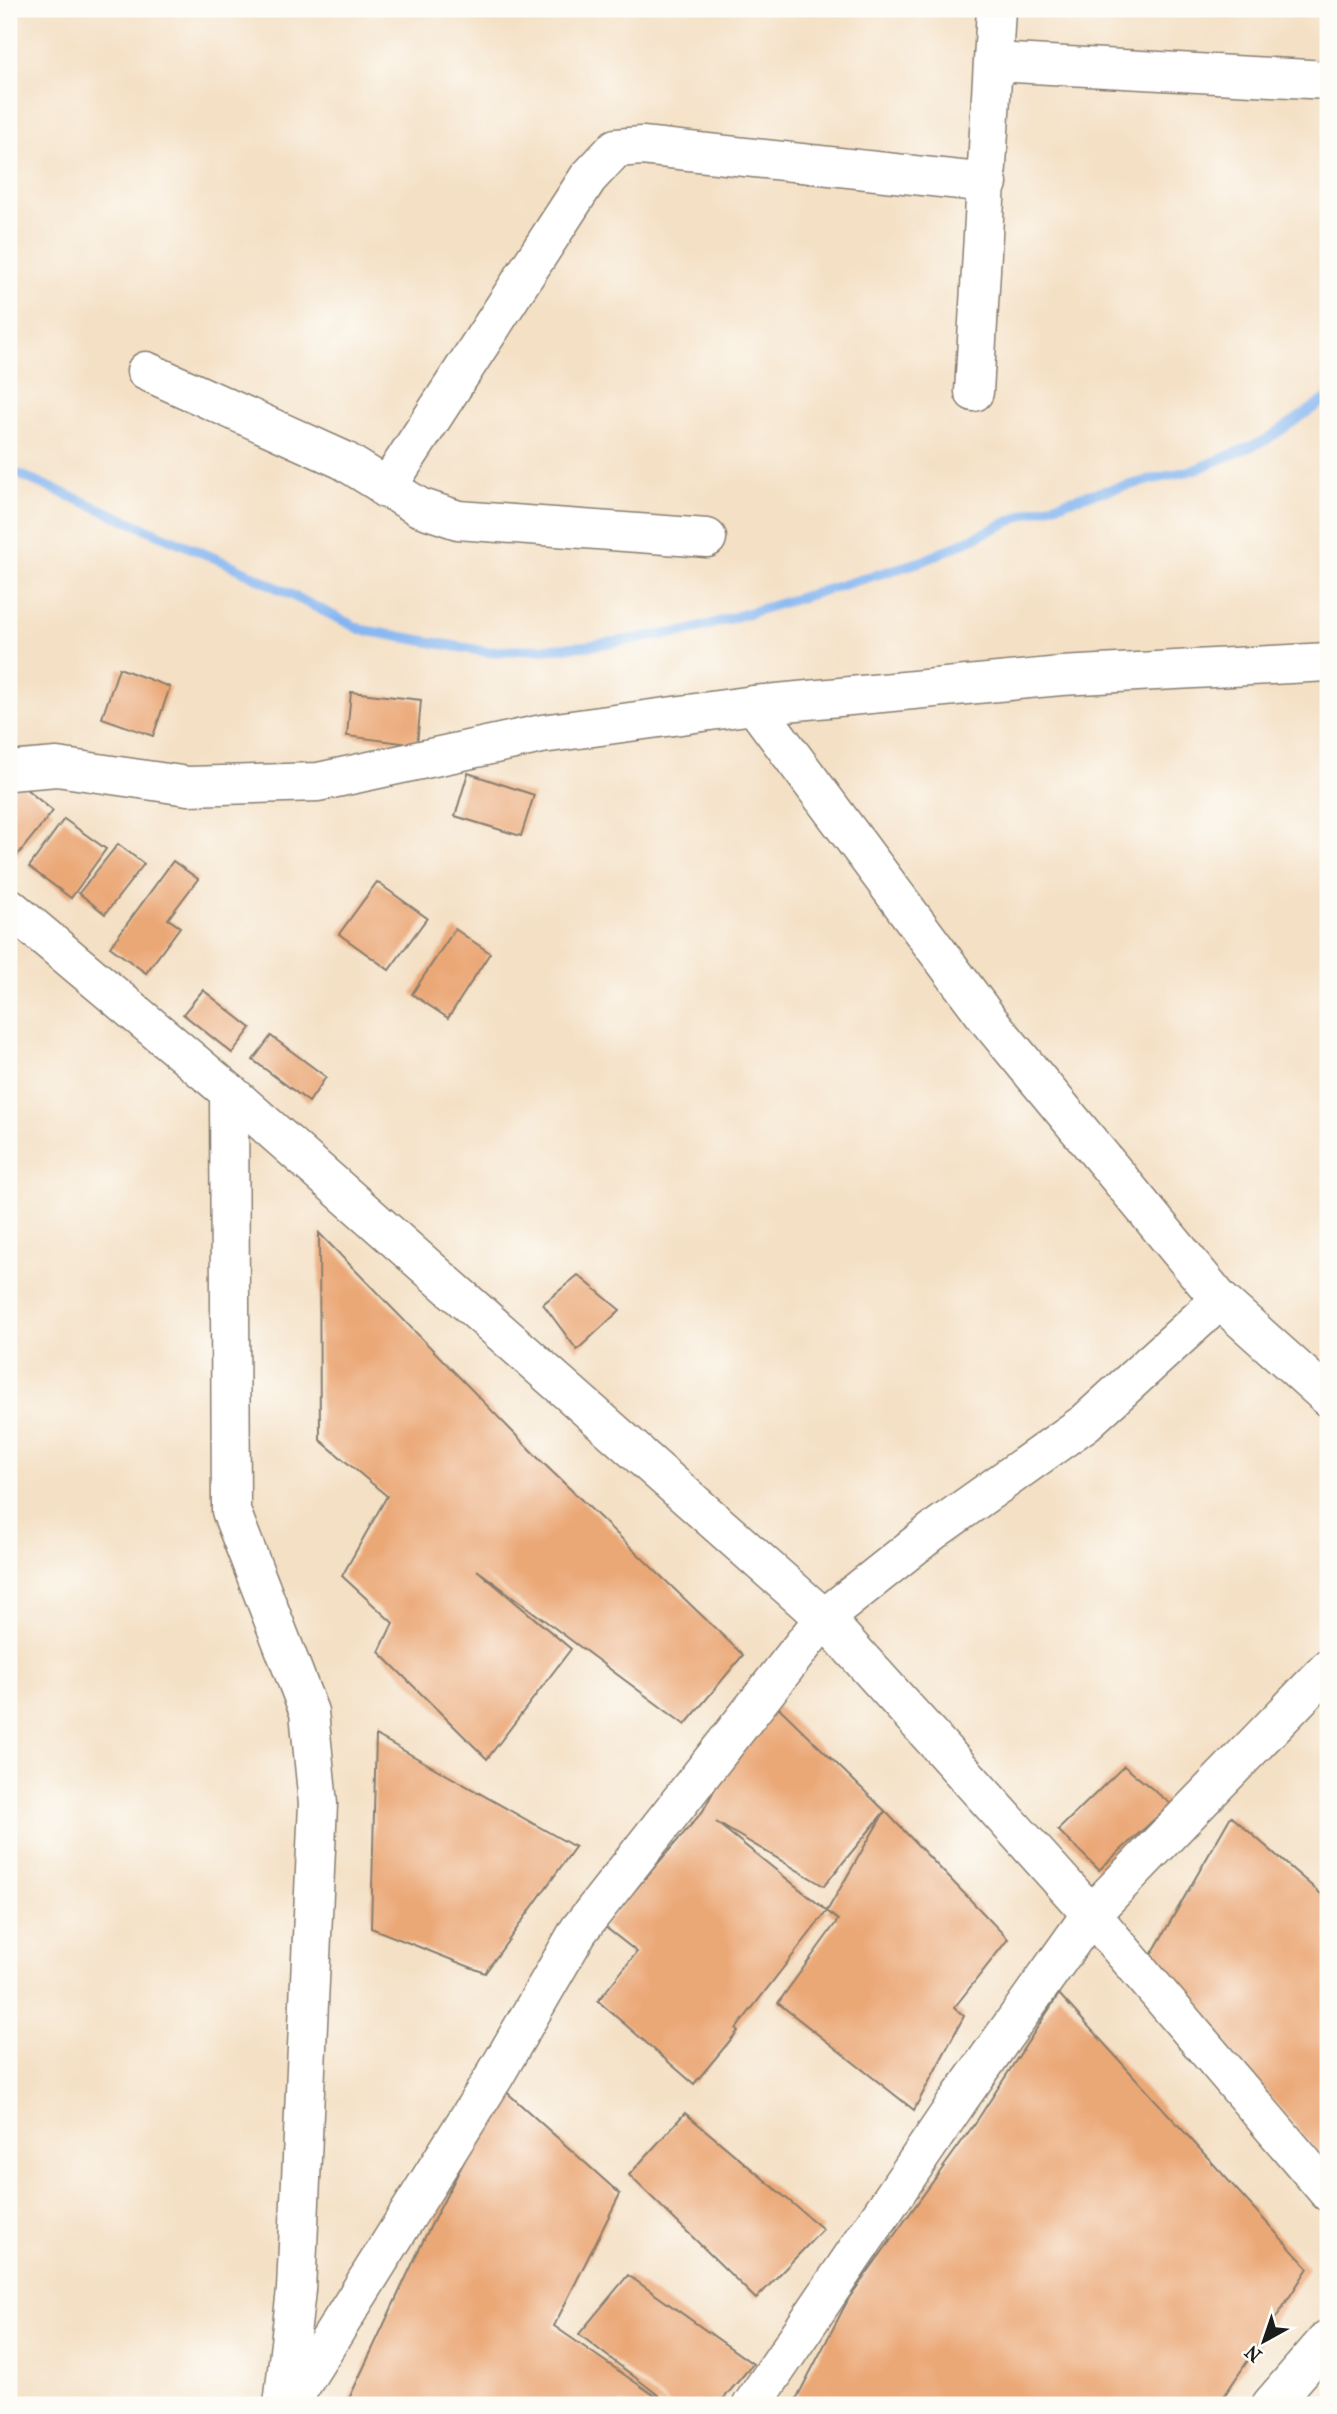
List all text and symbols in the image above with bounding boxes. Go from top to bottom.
north arrow [1228,2306,1298,2376]
text: N [1241,2340,1266,2366]

